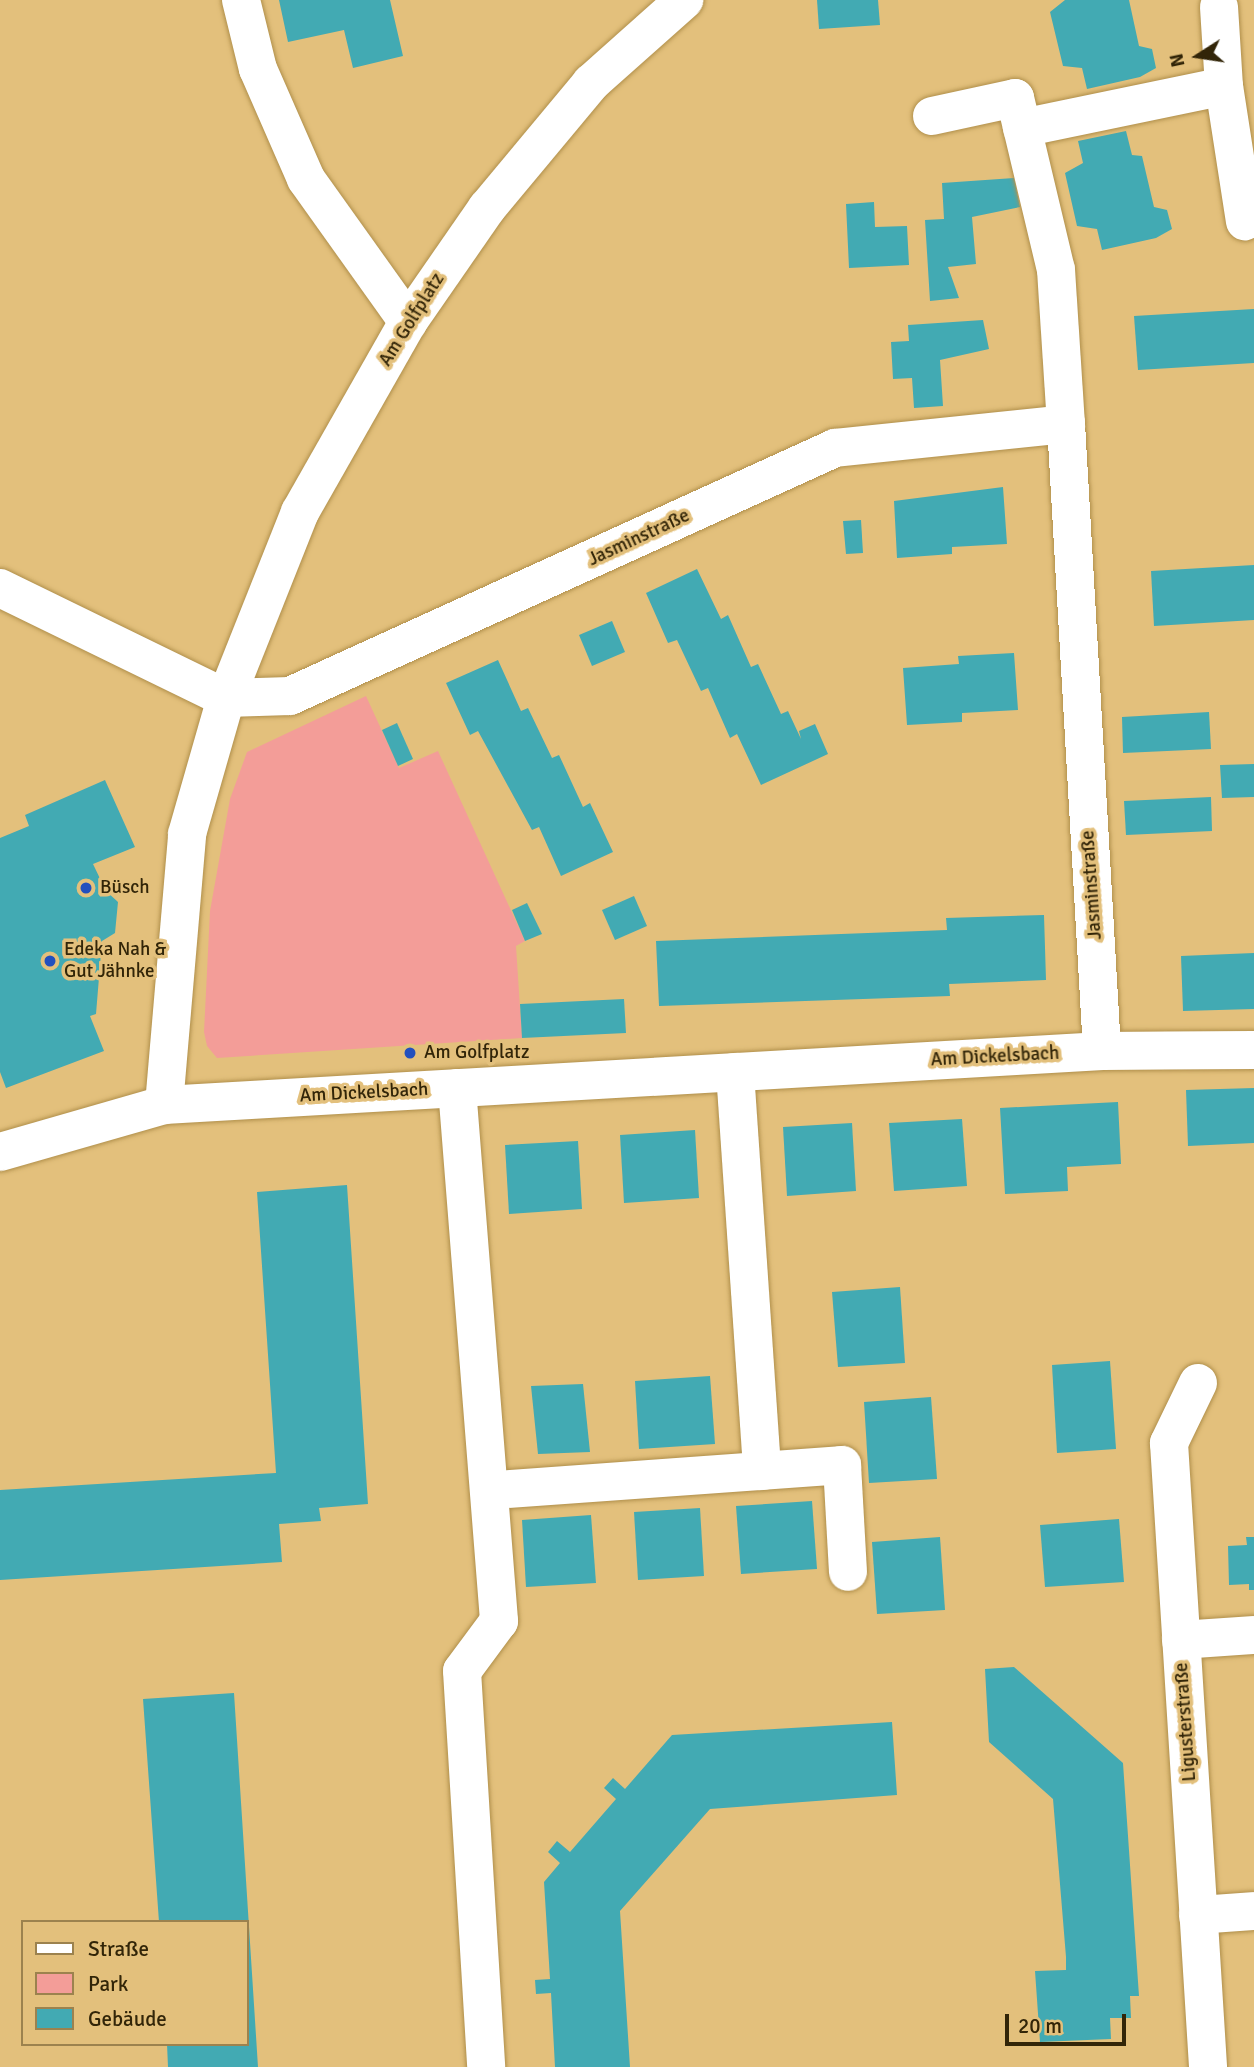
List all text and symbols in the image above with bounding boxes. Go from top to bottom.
north arrow [1163,21,1233,91]
text: N [1164,51,1191,69]
street label: Am Golfplatz [374,269,450,371]
street label: Jasminstraße [585,505,693,571]
street label: Jasminstraße [1077,830,1107,940]
place label: Büsch [100,877,150,899]
marker: Büsch [78,880,94,896]
place label: Edeka Nah & Gut Jähnke [64,939,166,983]
marker: Edeka Nah & Gut Jähnke [42,953,58,969]
place label: Am Golfplatz [424,1042,529,1064]
street label: Am Dickelsbach [930,1042,1060,1072]
marker: Am Golfplatz [402,1045,418,1061]
street label: Am Dickelsbach [299,1078,429,1108]
street label: Ligusterstraße [1170,1662,1202,1782]
legend [21,1920,248,2046]
text: Straße [88,1936,149,1962]
text: Park [88,1971,128,1997]
scale bar [1009,2000,1130,2044]
text: Gebäude [88,2006,167,2032]
text: 20 m [1018,2013,1062,2039]

